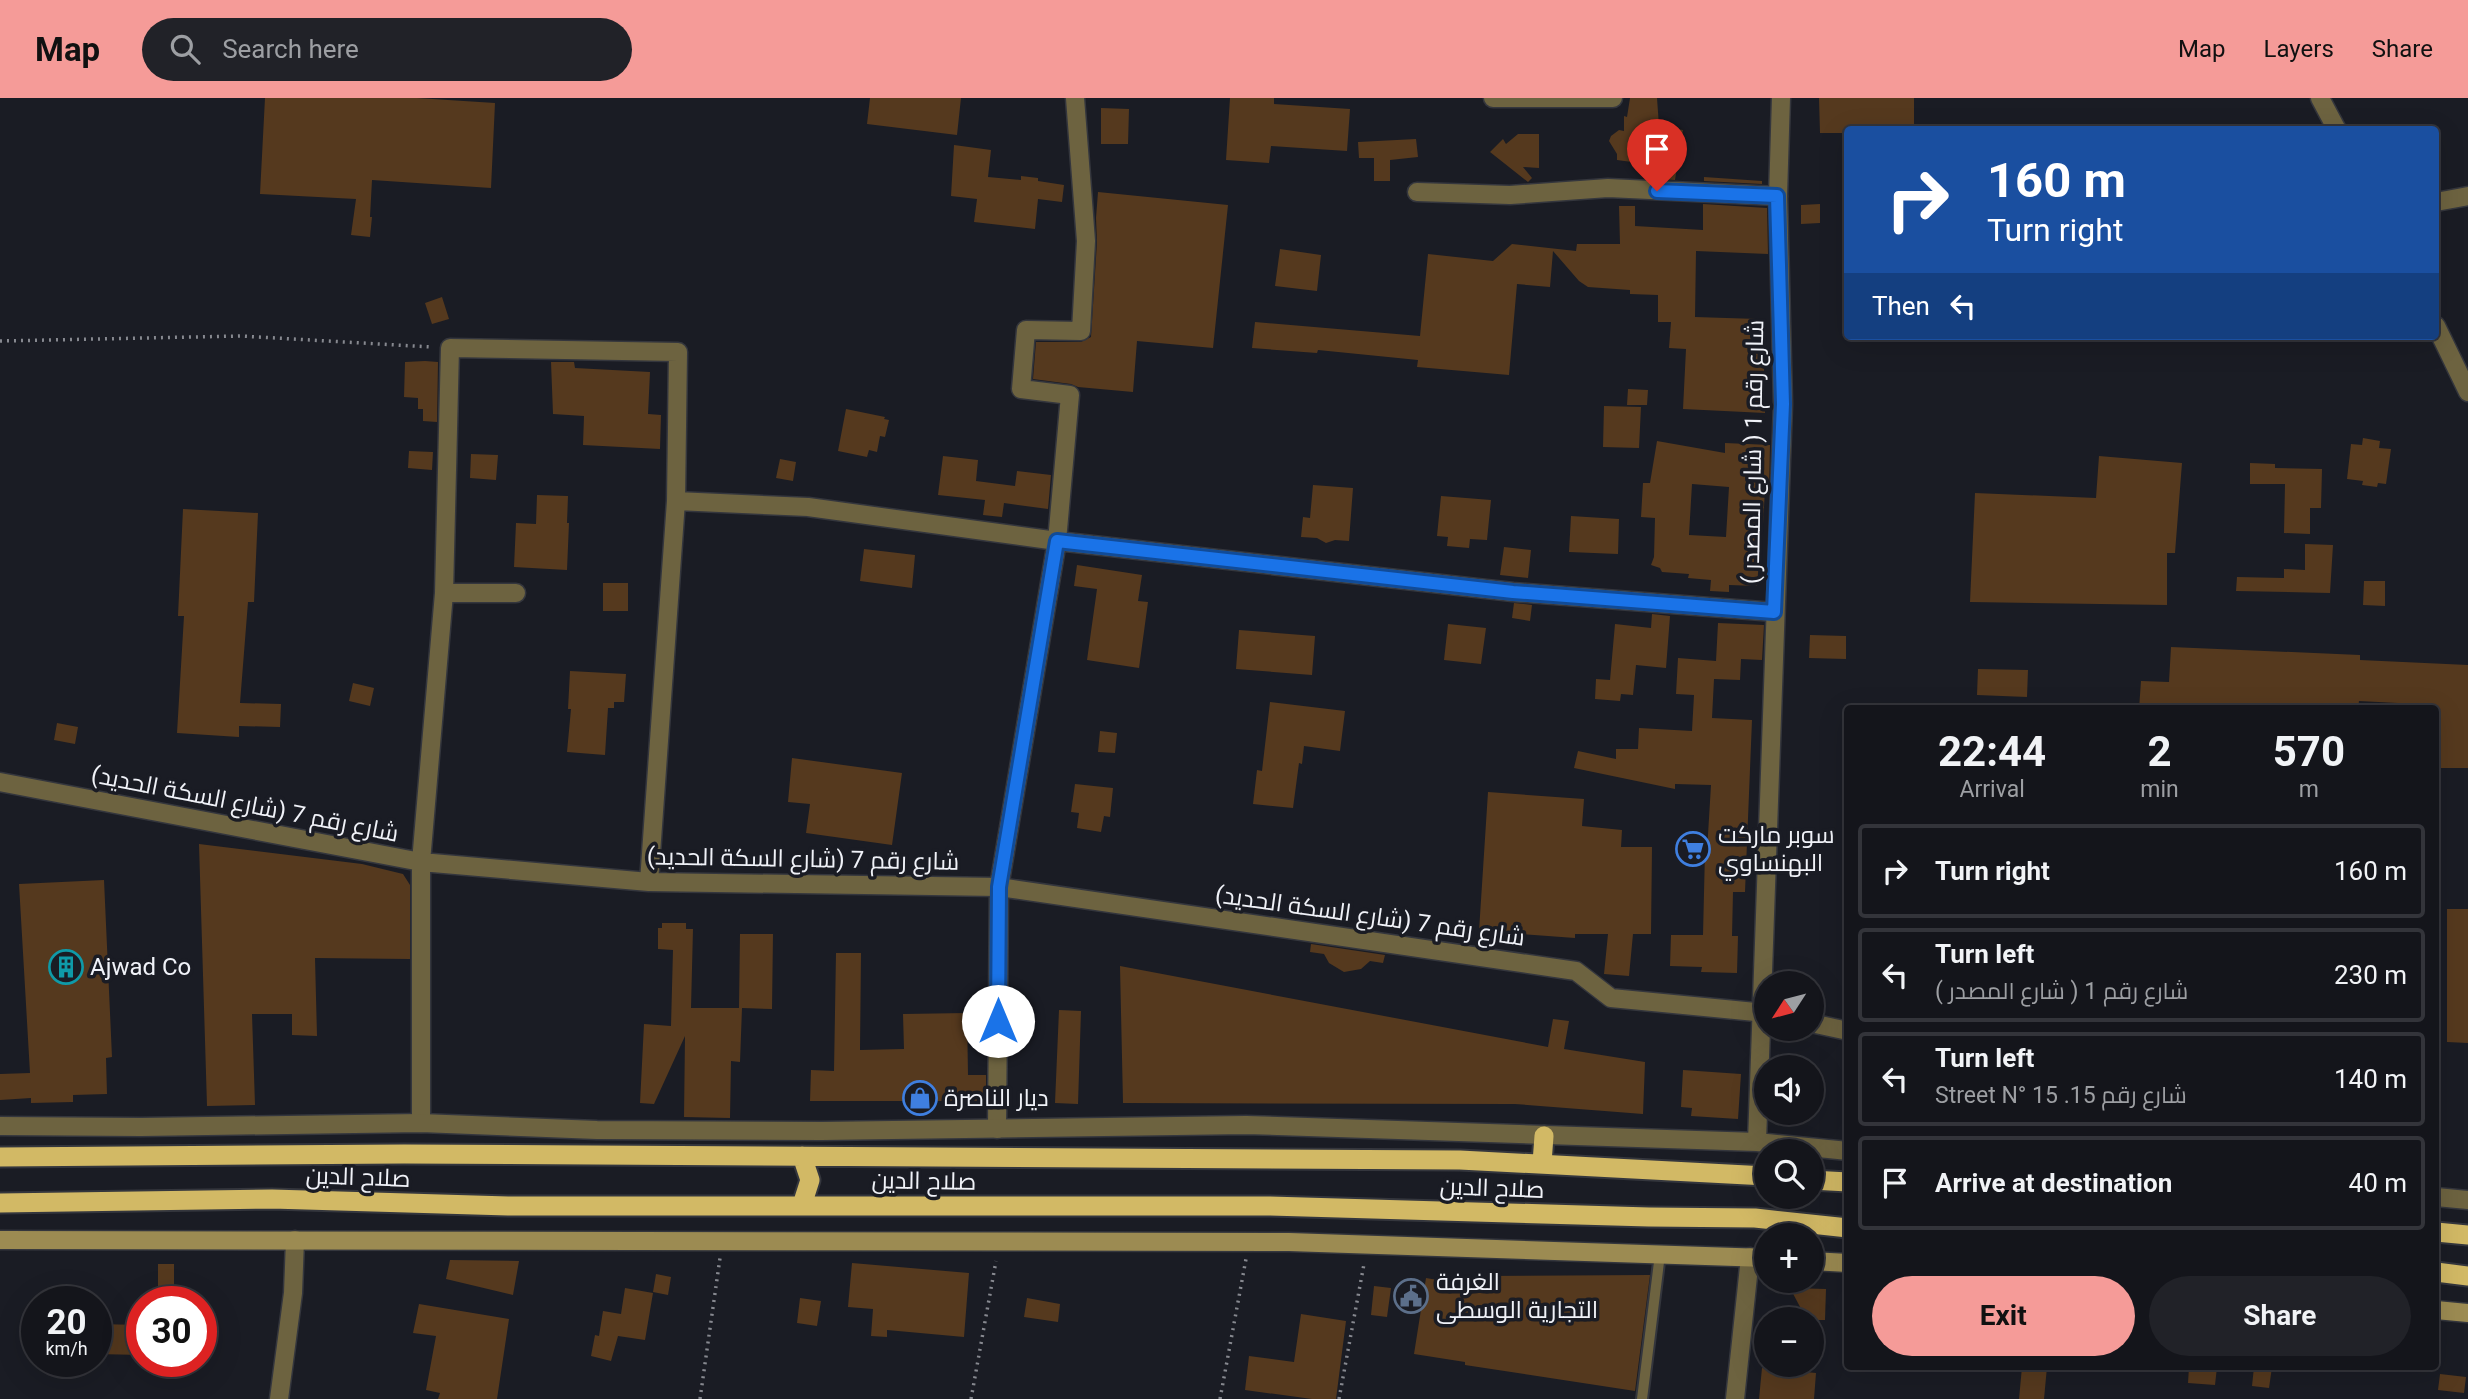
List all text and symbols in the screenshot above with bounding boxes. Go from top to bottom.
search box [142,18,632,81]
text: Map [35,30,100,69]
icon: search [166,30,204,68]
text: Search here [222,34,359,64]
text: Map [2178,35,2226,63]
text: Layers [2264,35,2334,63]
text: Share [2372,35,2433,63]
pin [1627,119,1687,191]
icon: arrive [1638,130,1676,168]
text: 160 m [1987,152,2126,209]
icon: right [1872,154,1963,245]
text: Turn right [1987,211,2123,249]
icon: left [1944,287,1982,325]
text: Then [1872,291,1930,321]
street label: شارع رقم 1 ( شارع المصدر ) [1737,320,1771,584]
text: 22:44 [1938,727,2046,776]
text: 2 [2147,727,2172,776]
text: 570 [2273,727,2345,776]
street label: شارع رقم 7 (شارع السكة الحديد) [89,760,401,850]
text: Arrival [1959,776,2025,803]
text: min [2140,776,2179,803]
text: m [2299,776,2319,803]
place label: سوبر ماركت البهنساوي [1718,821,1835,881]
supermarket icon: سوبر ماركت البهنساوي [1674,830,1712,868]
street label: شارع رقم 7 (شارع السكة الحديد) [646,842,959,878]
icon: right [1876,852,1914,890]
text: Turn right [1935,856,2050,886]
text: 160 m [2334,856,2407,886]
street label: شارع رقم 7 (شارع السكة الحديد) [1213,880,1527,954]
text: Turn left [1935,939,2034,969]
building icon: Ajwad Co [47,948,85,986]
place label: Ajwad Co [90,953,191,981]
icon: left [1876,956,1914,994]
text: 230 m [2334,960,2407,990]
north arrow [1754,971,1824,1041]
map controls [1754,971,1824,1377]
text: شارع رقم 1 ( شارع المصدر ) [1935,978,2188,1005]
position arrow [961,984,1035,1058]
text: Turn left [1935,1043,2034,1073]
button: sound [1754,1055,1824,1125]
icon: left [1876,1060,1914,1098]
text: 140 m [2334,1064,2407,1094]
shop icon: ديار الناصرة [901,1079,939,1117]
text: Street N° 15 .شارع رقم 15 [1935,1082,2187,1109]
place label: ديار الناصرة [944,1084,1049,1112]
button: search [1754,1139,1824,1209]
street label: صلاح الدين [305,1161,411,1195]
icon: arrive [1876,1164,1914,1202]
street label: صلاح الدين [871,1166,977,1198]
text: Arrive at destination [1935,1168,2172,1198]
text: 40 m [2349,1168,2407,1198]
street label: صلاح الدين [1439,1172,1545,1206]
button: + [1754,1223,1824,1293]
place label: الغرفة التجارية الوسطى [1436,1268,1598,1324]
button: Exit [1872,1276,2135,1356]
button: Share [2149,1276,2411,1356]
public building icon: الغرفة التجارية الوسطى [1392,1277,1430,1315]
speed limit sign: 30 [126,1286,217,1377]
text: 20 [46,1302,87,1343]
button: − [1754,1307,1824,1377]
text: km/h [45,1338,88,1359]

